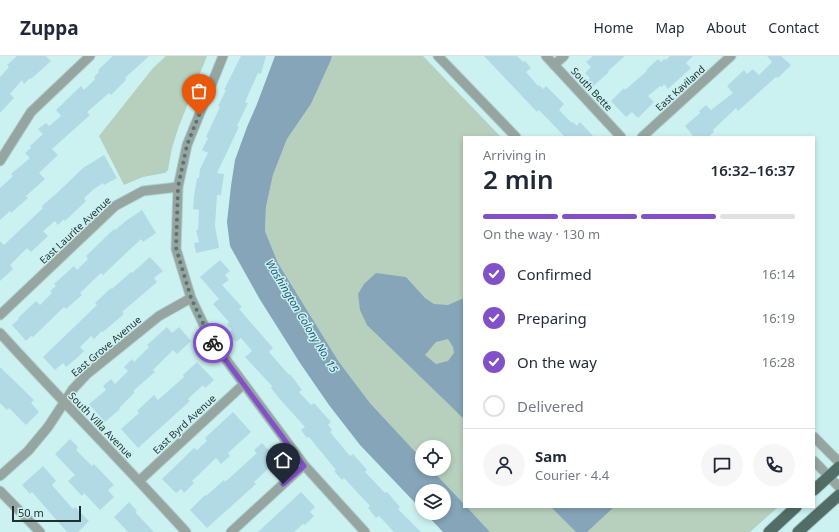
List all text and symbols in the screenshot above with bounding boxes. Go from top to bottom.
text: Zuppa [20,15,79,41]
text: Home [594,18,633,37]
text: Map [655,18,685,37]
text: About [707,18,746,37]
text: Contact [768,18,819,37]
street label: East Kaviland [652,62,708,114]
street label: South Bette [568,64,616,114]
pin [182,74,216,115]
icon: bag [188,80,210,102]
text: Arriving in [483,146,546,164]
text: 16:32–16:37 [711,160,795,180]
text: 2 min [483,161,554,197]
street label: East Laurite Avenue [36,193,114,267]
text: On the way · 130 m [483,225,600,243]
water label: Washington Colony No. 15 [263,257,342,375]
icon: check [483,263,505,285]
text: Confirmed [517,264,592,284]
text: 16:14 [762,265,795,283]
icon: check [483,307,505,329]
text: Preparing [517,308,587,328]
text: 16:19 [762,309,795,327]
street label: East Grove Avenue [68,312,144,380]
courier [193,323,233,363]
icon: bike [202,332,224,354]
icon: check [483,351,505,373]
text: On the way [517,352,597,372]
text: 16:28 [762,353,795,371]
street label: South Villa Avenue [66,389,137,461]
street label: East Byrd Avenue [149,391,219,457]
text: Delivered [517,396,584,416]
map controls [415,440,451,520]
button: locate [415,440,451,476]
pin [266,443,300,484]
button: person [483,444,525,486]
button: chat [701,444,743,486]
button: phone [753,444,795,486]
text: Sam [535,446,567,466]
icon: home [272,449,294,471]
text: Courier · 4.4 [535,466,609,484]
button: layers [415,484,451,520]
scale bar [12,504,81,523]
text: 50 m [18,505,44,520]

